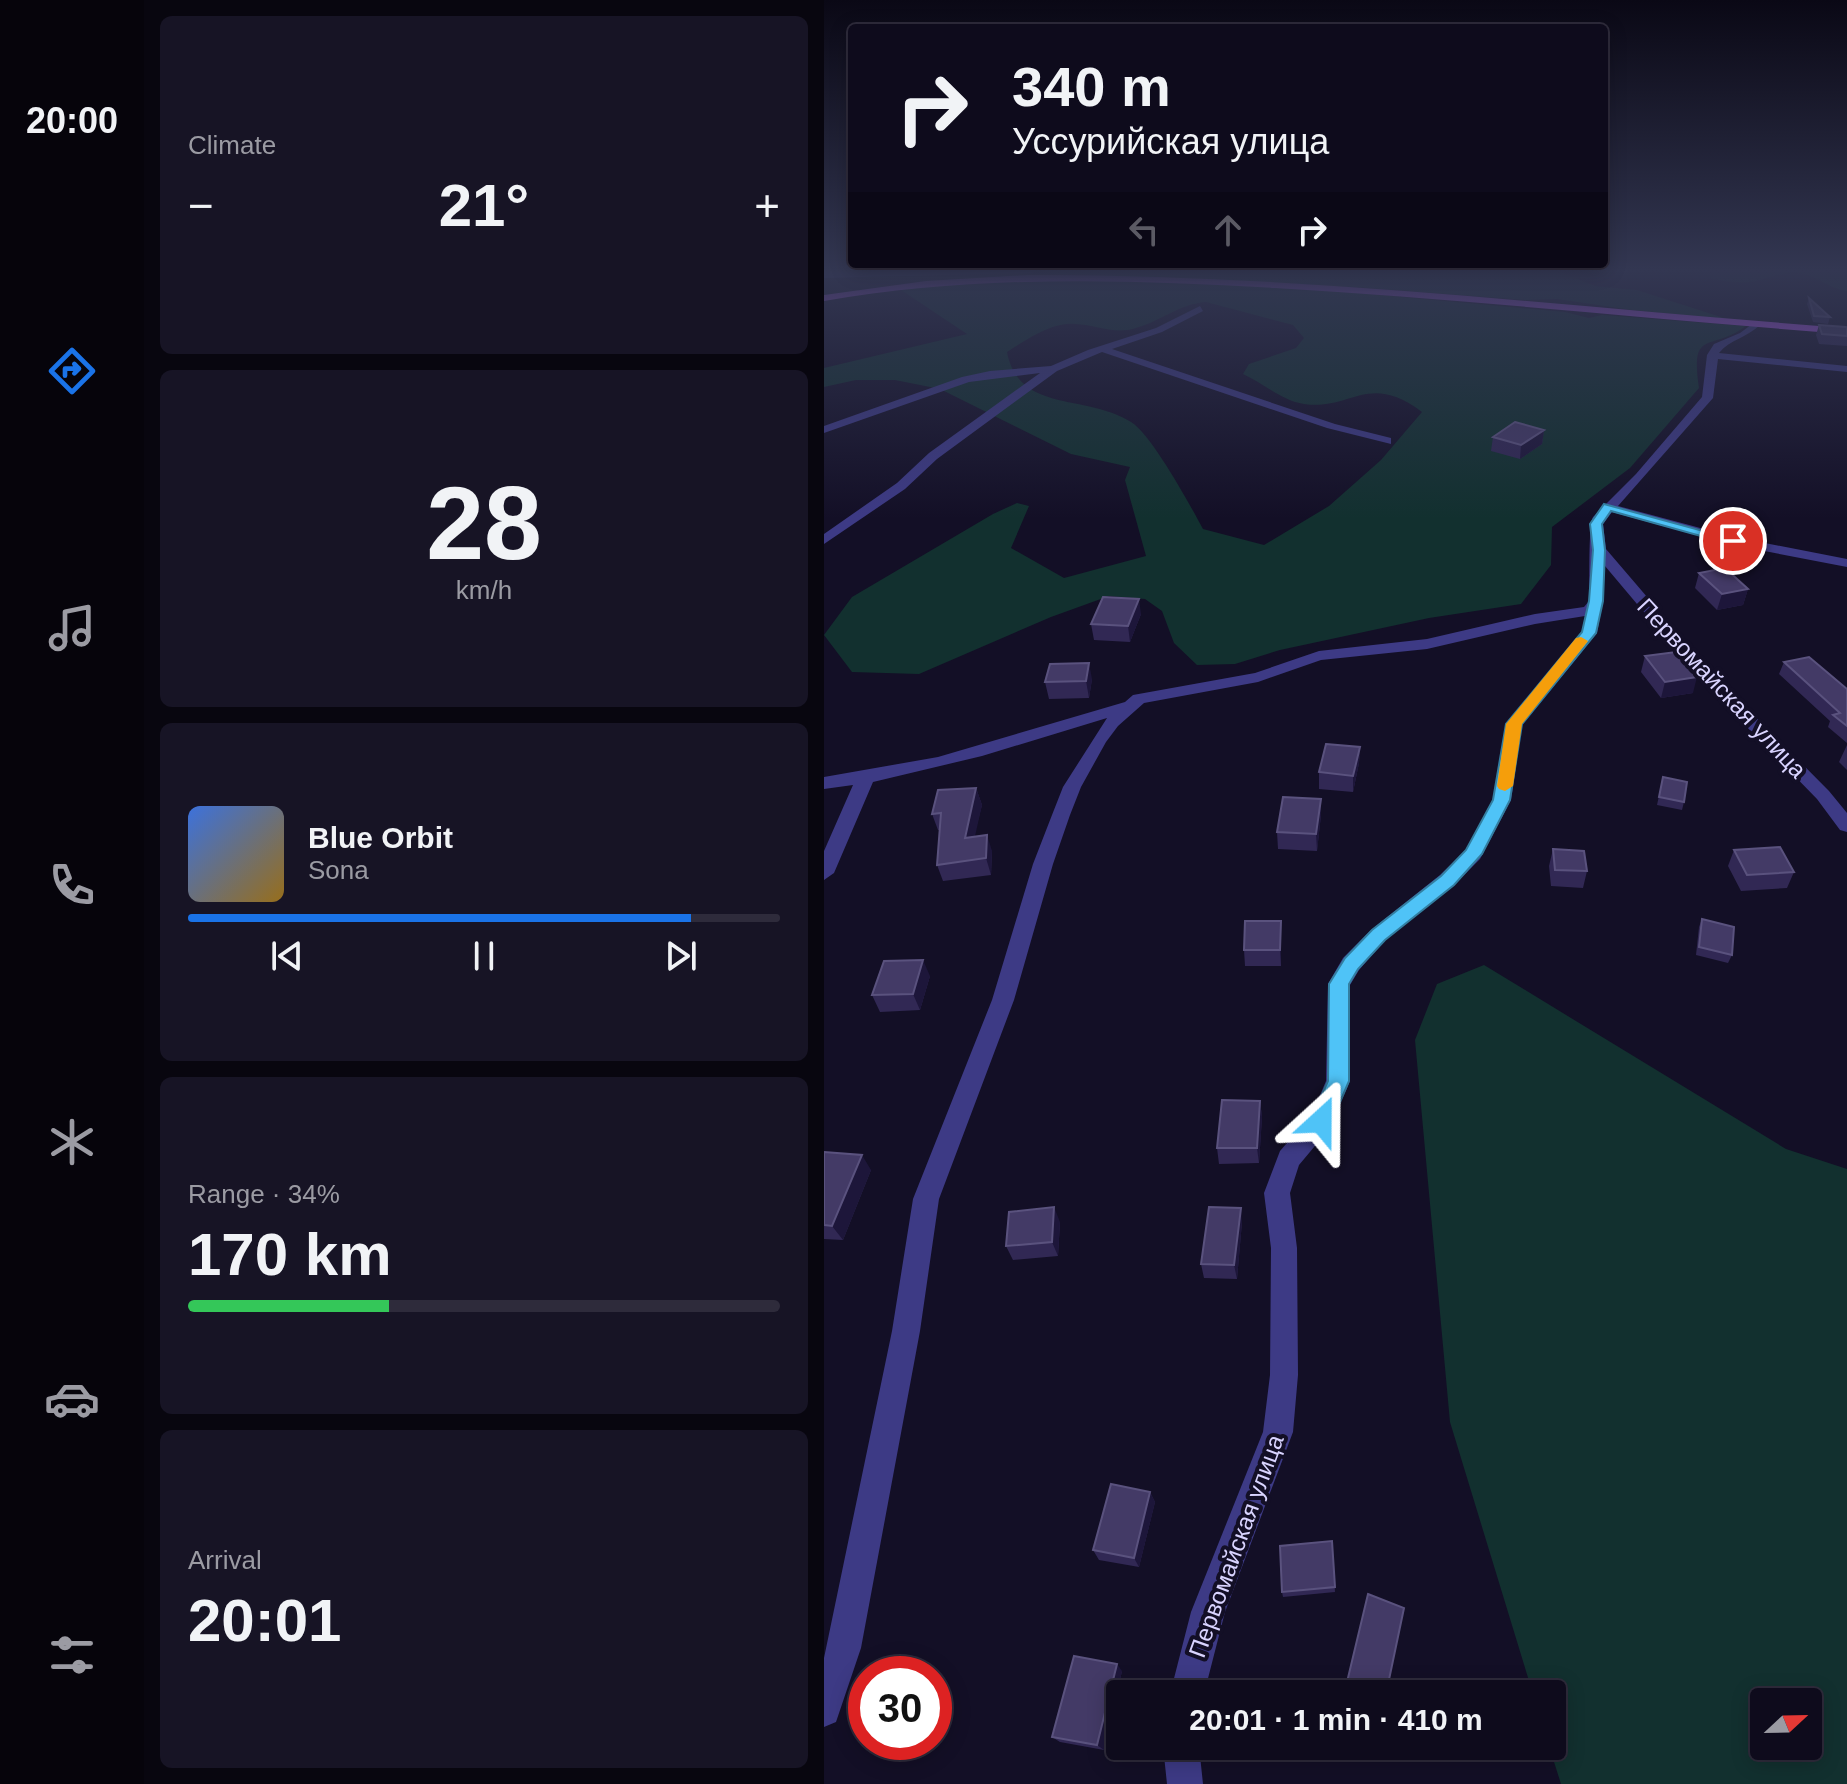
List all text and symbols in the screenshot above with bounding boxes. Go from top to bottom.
text: 340 m [1012,55,1171,118]
icon: right [880,56,984,160]
text: 20:00 [26,100,118,141]
text: Уссурийская улица [1012,121,1329,162]
text: Climate [188,130,276,160]
text: 21° [439,172,529,239]
text: − [188,181,214,230]
text: + [754,181,780,230]
icon: left [1122,208,1166,252]
icon: ahead [1206,208,1250,252]
icon: right [1290,208,1334,252]
icon: directions [44,343,100,399]
text: 28 [426,465,542,581]
pin [1699,507,1767,575]
icon: arrive [1711,519,1755,563]
text: km/h [456,575,512,605]
street label: Первомайская улица [1632,593,1812,784]
icon: music [44,600,100,656]
text: Blue Orbit [308,821,453,854]
text: Sona [308,855,369,885]
icon: phone [44,857,100,913]
icon: previous [265,934,309,978]
icon: pause [462,934,506,978]
icon: next [659,934,703,978]
position arrow [1279,1079,1363,1163]
icon: climate [44,1114,100,1170]
text: Range · 34% [188,1179,340,1209]
text: 170 km [188,1221,392,1288]
icon: car [44,1371,100,1427]
street label: Первомайская улица [1183,1430,1289,1661]
text: Arrival [188,1545,262,1575]
text: 20:01 [188,1587,341,1654]
icon: filters [44,1627,100,1683]
speed limit sign: 30 [848,1656,952,1760]
north arrow [1750,1688,1822,1760]
map controls [1750,1688,1822,1760]
text: 20:01 · 1 min · 410 m [1189,1703,1483,1736]

